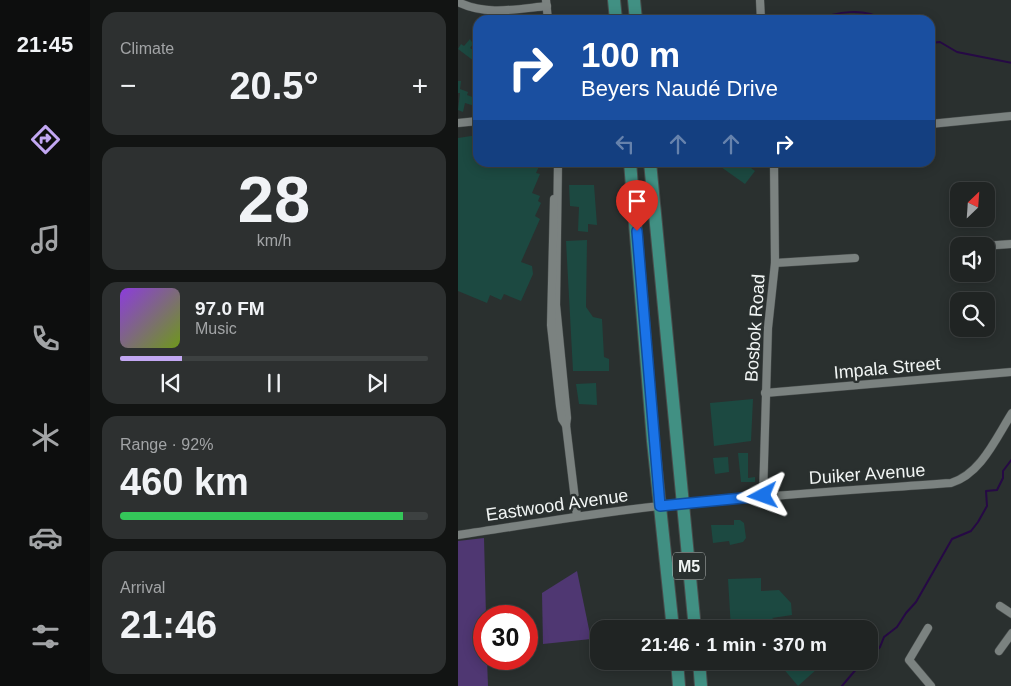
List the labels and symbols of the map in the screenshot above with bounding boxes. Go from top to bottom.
pin [616,180,658,231]
north arrow [950,182,996,228]
street label: Bosbok Road [741,273,769,383]
street label: Impala Street [833,353,941,383]
street label: Duiker Avenue [808,460,926,488]
position arrow [736,469,788,521]
street label: Eastwood Avenue [484,485,630,525]
road number: M5 [673,552,705,580]
speed limit sign: 30 [473,605,538,670]

